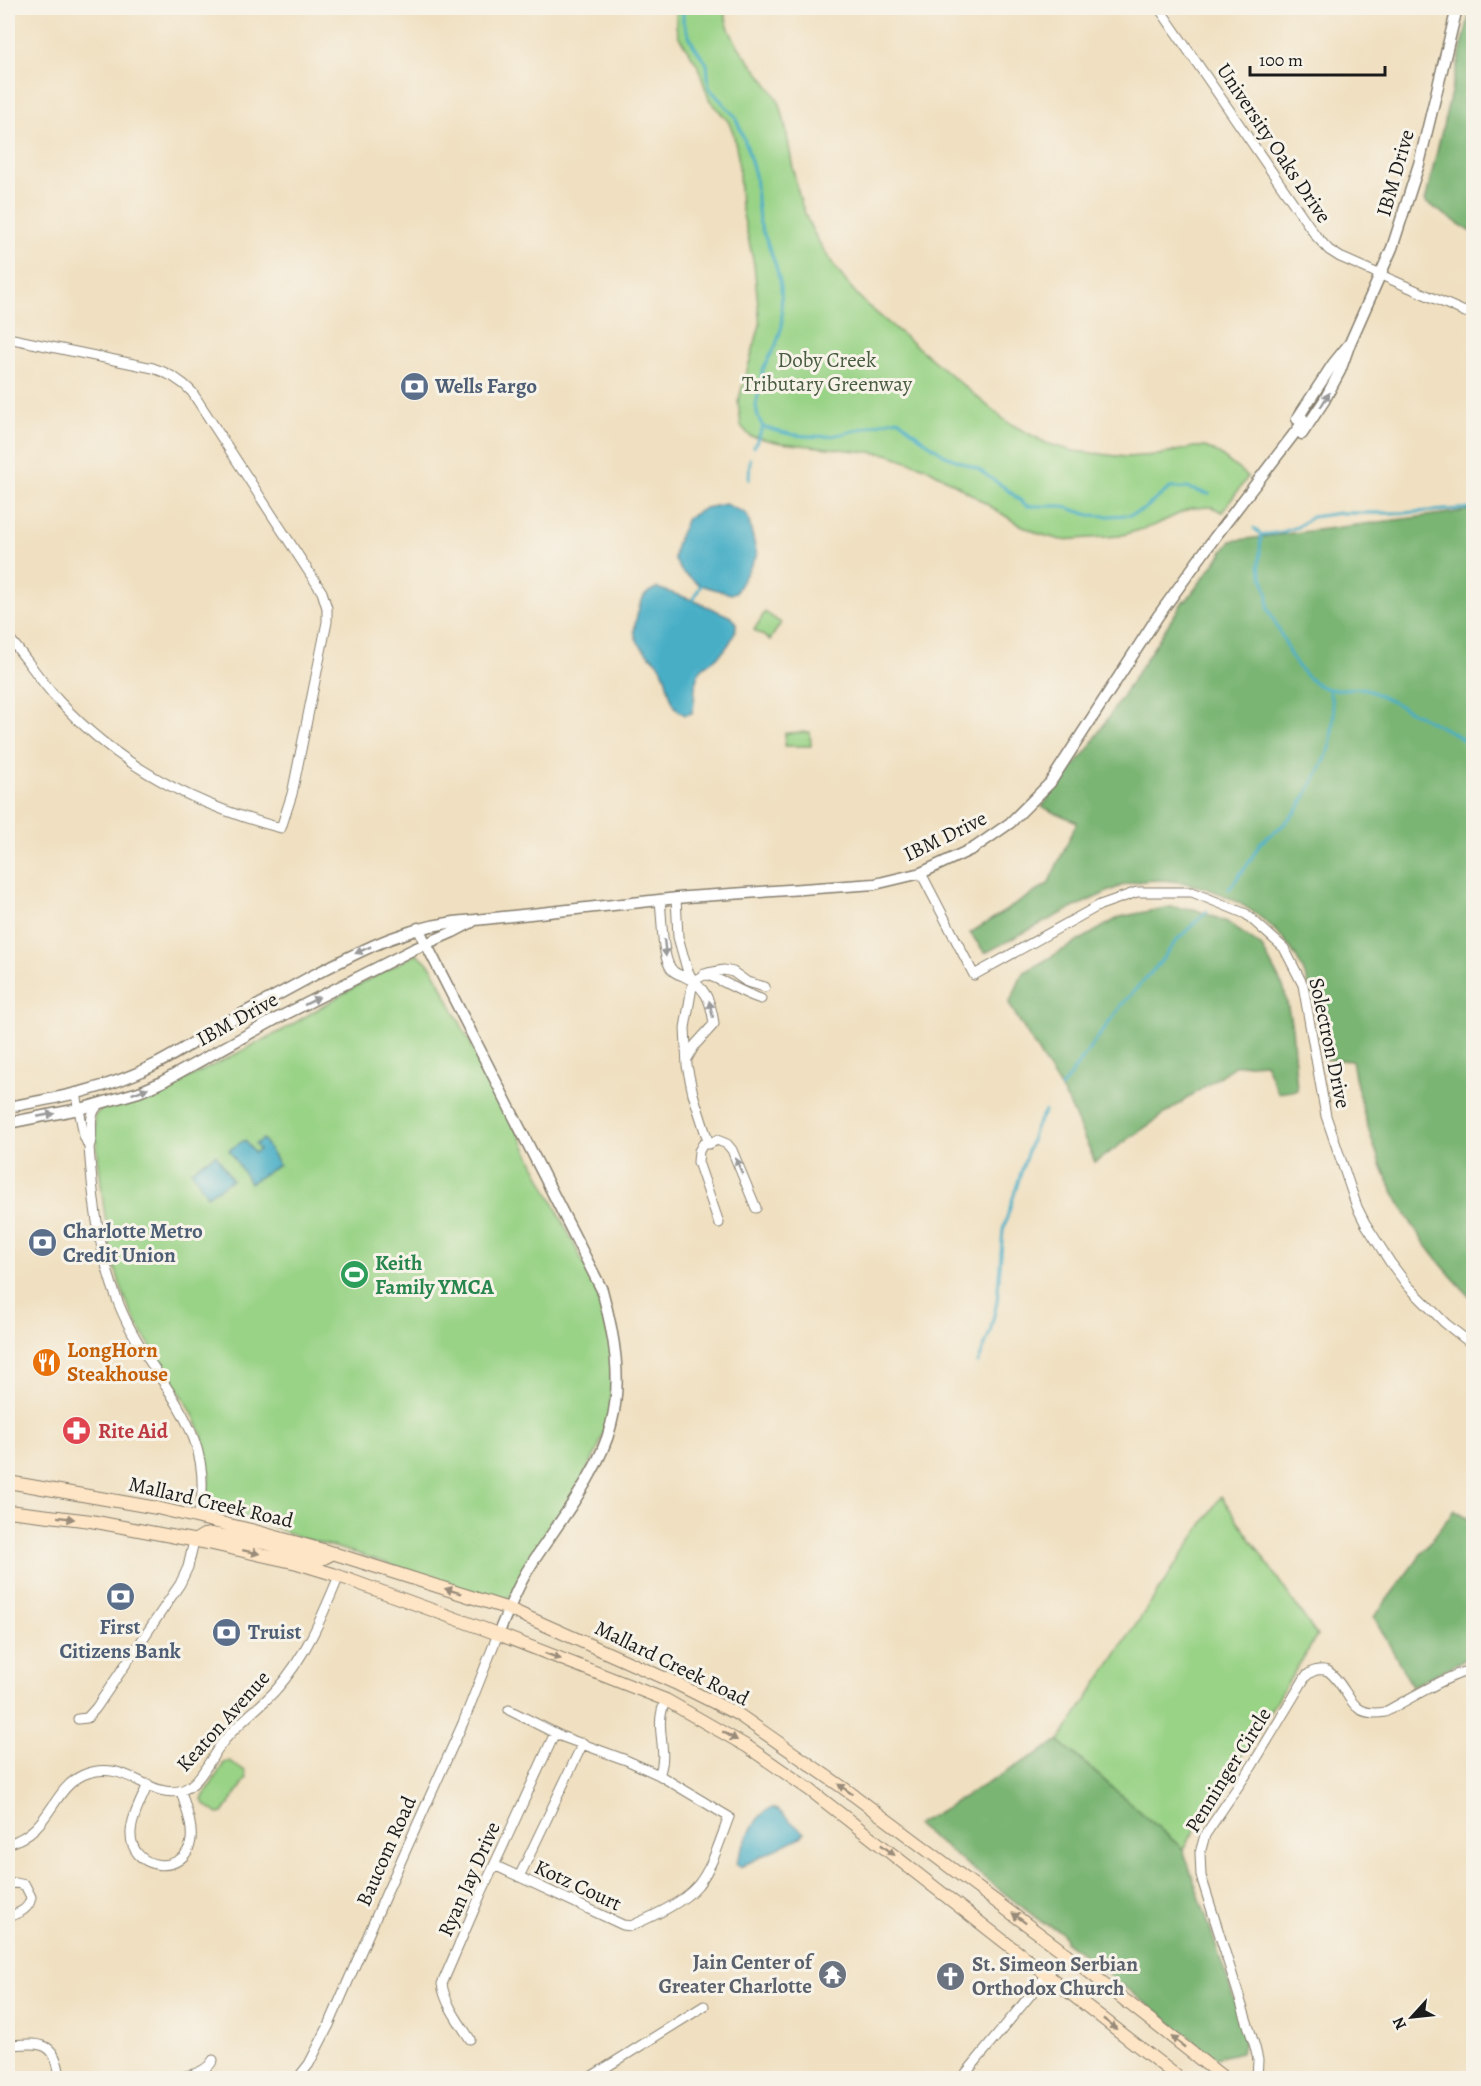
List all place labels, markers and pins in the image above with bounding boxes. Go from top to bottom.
bank icon: Wells Fargo [398,370,430,402]
place label: Wells Fargo [434,372,537,400]
place label: Charlotte Metro Credit Union [63,1217,203,1269]
bank icon: Charlotte Metro Credit Union [26,1227,58,1259]
place label: Keith Family YMCA [375,1249,495,1301]
sports icon: Keith Family YMCA [338,1259,370,1291]
place label: LongHorn Steakhouse [67,1336,168,1388]
restaurant icon: LongHorn Steakhouse [30,1346,62,1378]
pharmacy icon: Rite Aid [61,1415,93,1447]
place label: Rite Aid [98,1417,169,1445]
bank icon: First Citizens Bank [104,1580,136,1612]
place label: First Citizens Bank [59,1613,181,1665]
bank icon: Truist [211,1616,243,1648]
place label: Truist [248,1618,301,1646]
place label: Jain Center of Greater Charlotte [658,1948,815,2000]
place label: St. Simeon Serbian Orthodox Church [972,1950,1138,2002]
temple icon: Jain Center of Greater Charlotte [817,1958,849,1990]
church icon: St. Simeon Serbian Orthodox Church [935,1960,967,1992]

